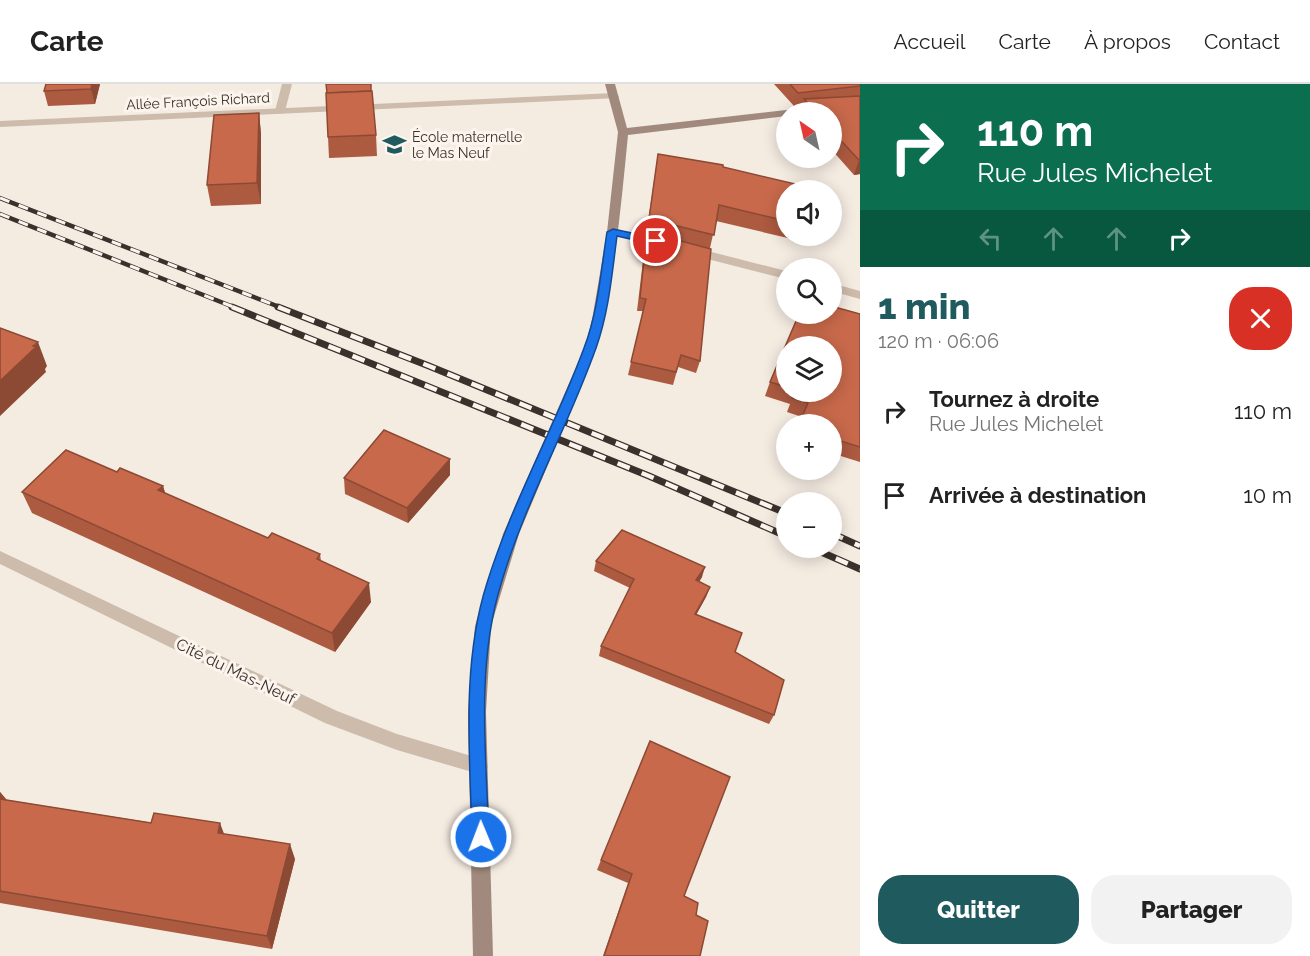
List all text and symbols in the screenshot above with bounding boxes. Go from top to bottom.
text: Carte [30,25,103,58]
text: Accueil [894,29,966,54]
text: Carte [999,29,1051,54]
text: À propos [1084,29,1171,54]
text: Contact [1204,29,1280,54]
street label: Allée François Richard [126,89,270,113]
north arrow [776,102,842,168]
map controls [776,102,842,558]
text: 110 m [977,107,1093,156]
icon: right [878,108,956,186]
place label: École maternelle le Mas Neuf [412,128,522,161]
school or university icon: École maternelle le Mas Neuf [381,132,407,158]
text: Rue Jules Michelet [977,157,1213,188]
button: sound [776,180,842,246]
pin [630,215,681,266]
icon: left [974,222,1007,255]
icon: ahead [1037,222,1070,255]
icon: ahead [1100,222,1133,255]
icon: right [1163,222,1196,255]
icon: arrive [639,224,672,257]
button: search [776,258,842,324]
text: 1 min [878,285,970,327]
button: close [1229,287,1292,350]
text: 120 m · 06:06 [878,329,999,353]
button: layers [776,336,842,402]
text: Tournez à droite [929,386,1099,412]
icon: right [878,395,911,428]
text: 110 m [1234,398,1292,424]
text: Rue Jules Michelet [929,412,1104,436]
button: + [776,414,842,480]
icon: arrive [878,479,911,512]
text: Arrivée à destination [929,482,1146,508]
text: 10 m [1243,482,1292,508]
button: − [776,492,842,558]
street label: Cité du Mas-Neuf [173,634,299,709]
position arrow [449,805,513,869]
button: Quitter [878,875,1079,944]
button: Partager [1091,875,1292,944]

